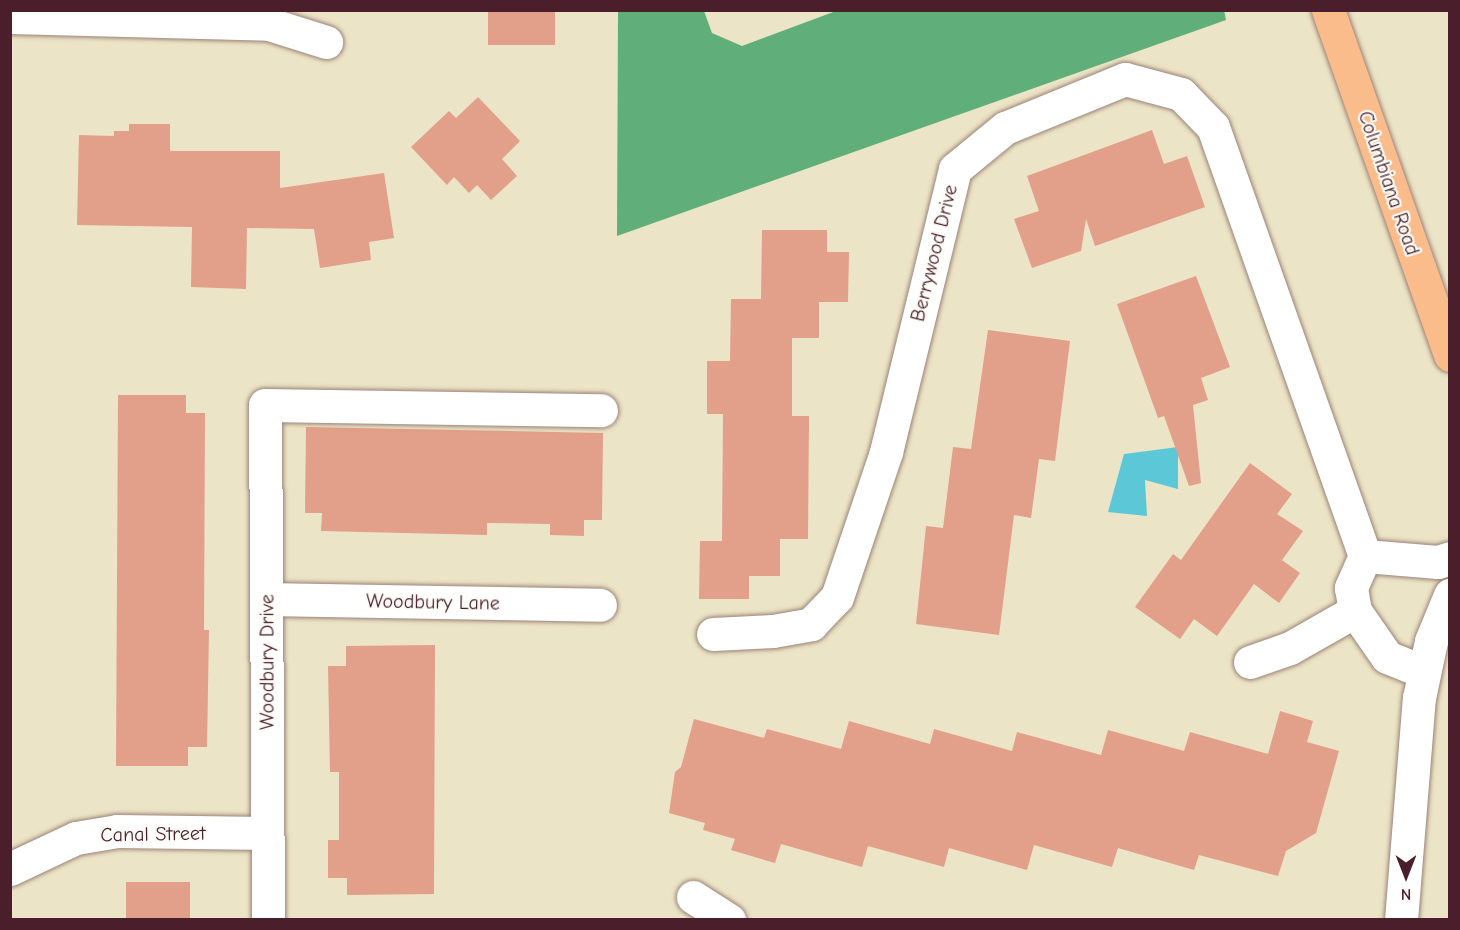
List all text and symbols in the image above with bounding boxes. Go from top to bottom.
street label: Columbiana Road [1353,108,1425,258]
street label: Berrywood Drive [905,182,963,324]
street label: Woodbury Lane [366,589,500,615]
street label: Woodbury Drive [255,594,279,730]
street label: Canal Street [100,821,206,847]
north arrow [1376,846,1436,906]
text: N [1401,885,1411,903]

